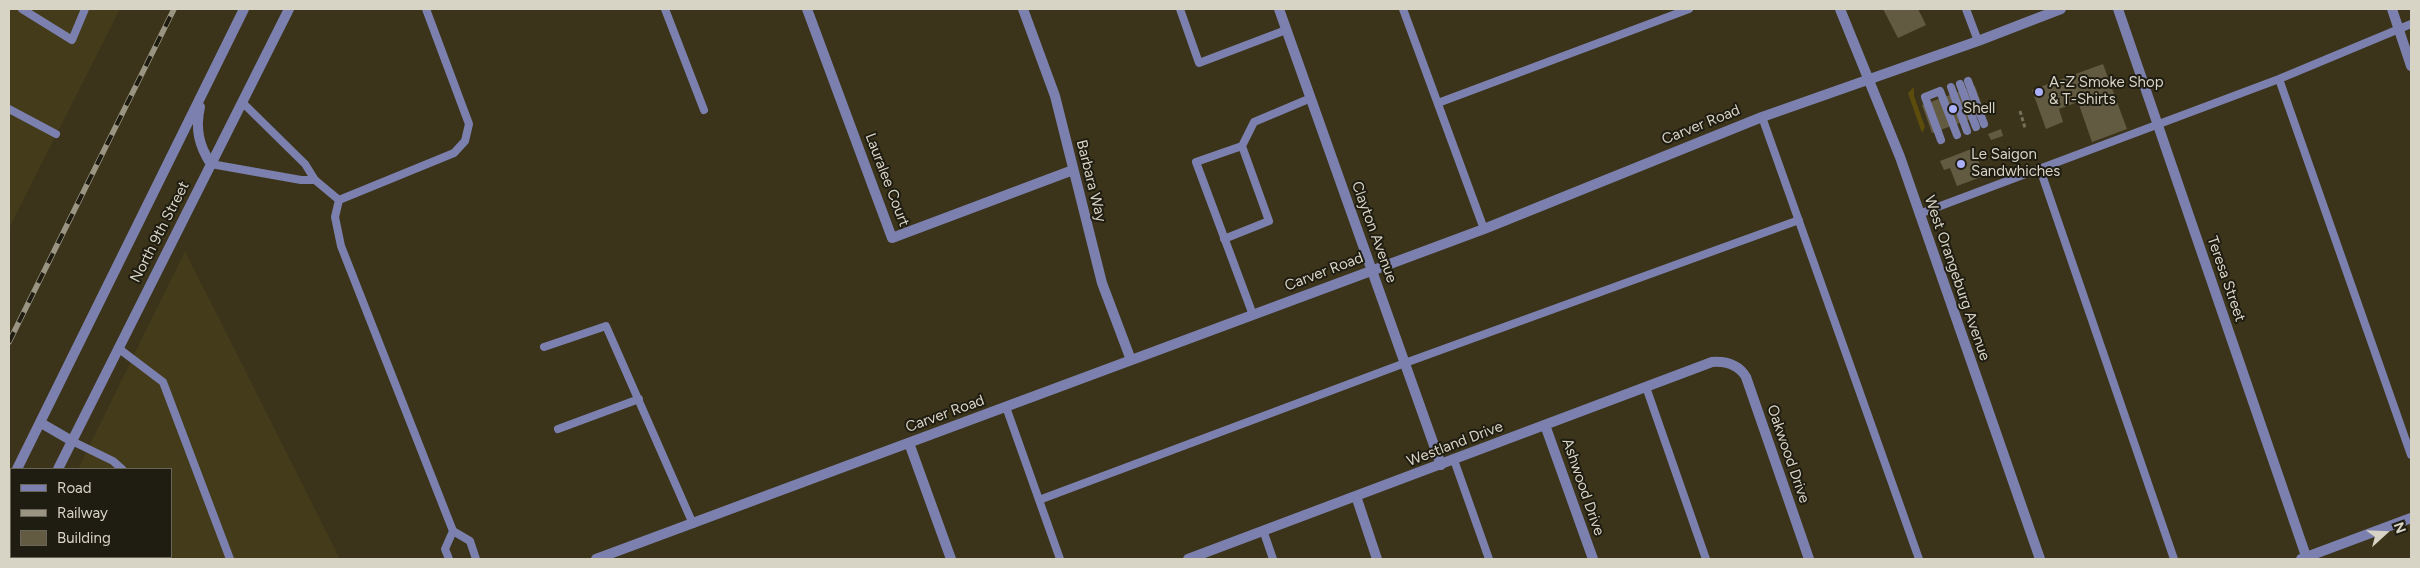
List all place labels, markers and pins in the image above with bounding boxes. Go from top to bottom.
place label: A-Z Smoke Shop & T-Shirts [2049,74,2164,109]
marker: A-Z Smoke Shop & T-Shirts [2033,86,2045,98]
place label: Shell [1963,100,1995,118]
marker: Shell [1947,103,1959,115]
place label: Le Saigon Sandwhiches [1971,146,2060,181]
marker: Le Saigon Sandwhiches [1955,158,1967,170]

